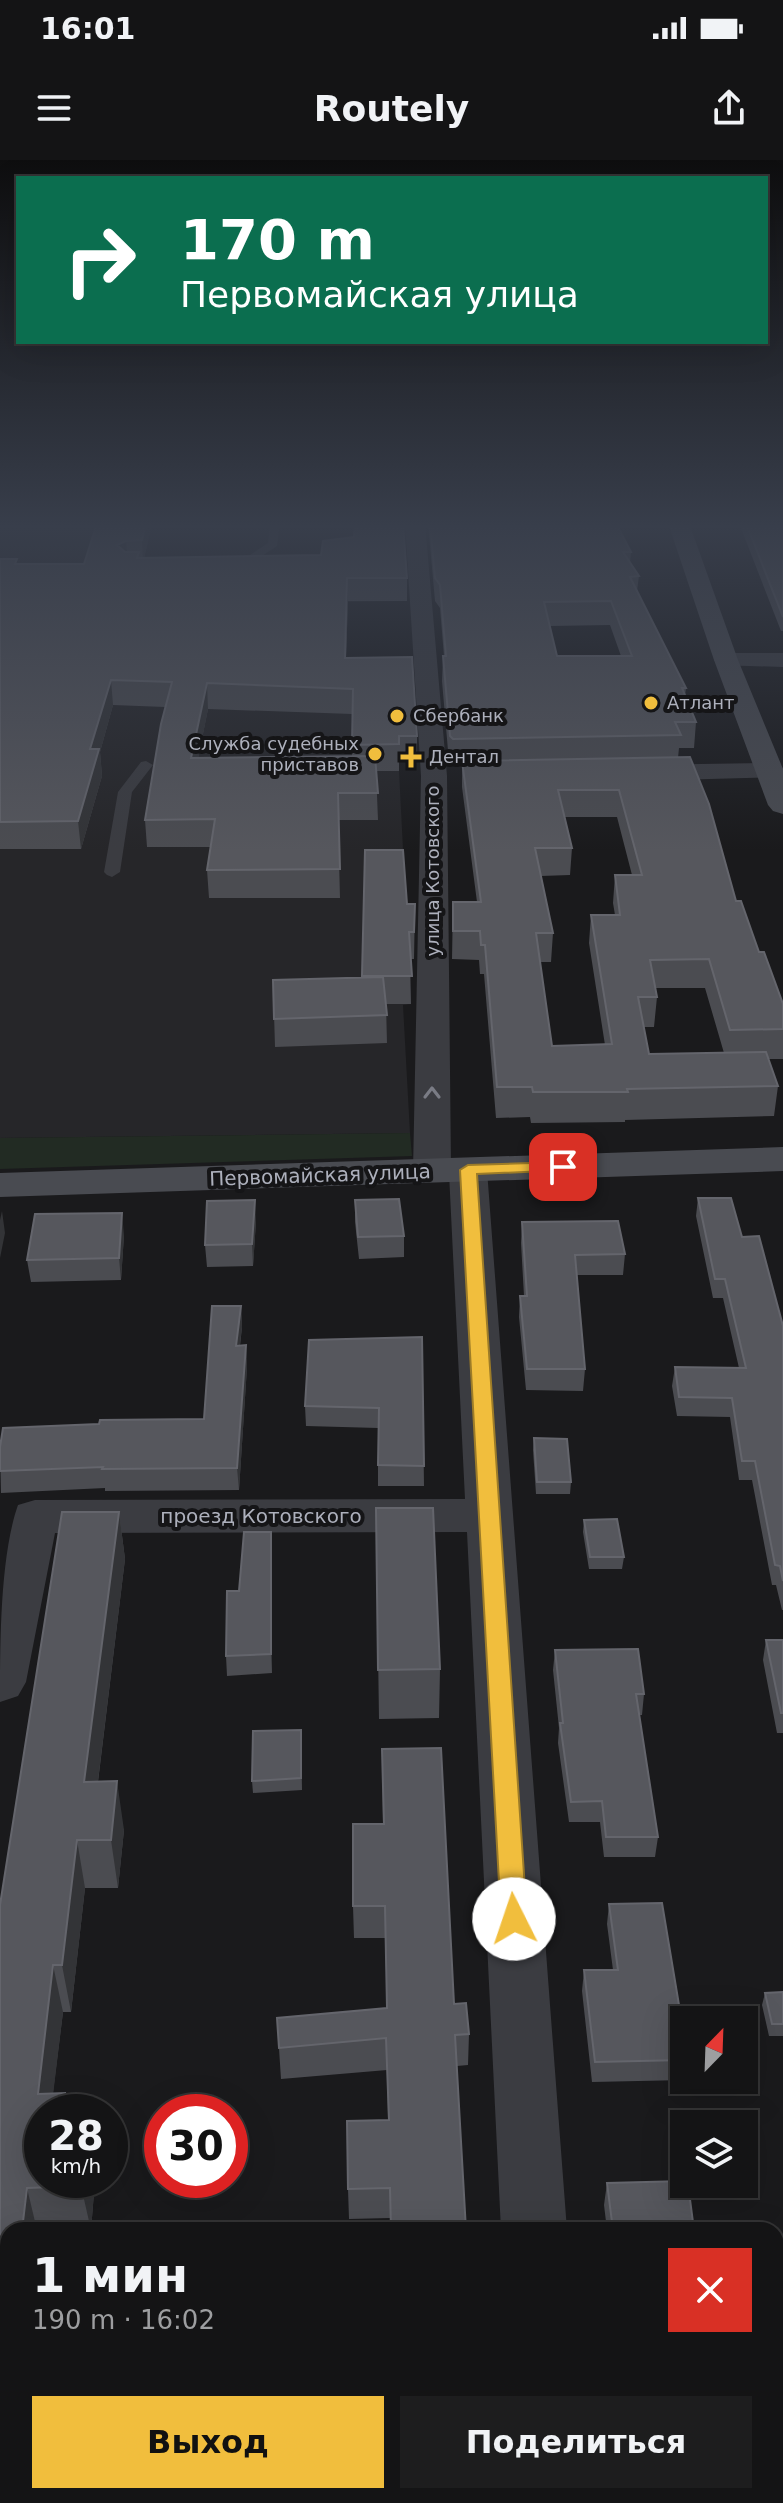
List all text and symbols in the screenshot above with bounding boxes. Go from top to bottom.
text: 16:01 [40,11,136,46]
icon: menu [32,86,76,130]
icon: share [707,86,751,130]
text: Routely [314,88,469,129]
text: 170 m [180,207,375,272]
icon: right [48,208,152,312]
text: Первомайская улица [180,274,579,315]
place label: Атлант [667,692,735,713]
marker: Атлант [642,694,660,712]
place label: Сбербанк [413,705,504,726]
marker: Сбербанк [388,707,406,725]
place label: Служба судебных приставов [188,733,359,775]
marker: Служба судебных приставов [366,745,384,763]
marker: Дентал [400,746,422,768]
place label: Дентал [429,746,499,767]
street label: улица Котовского [422,785,443,957]
one-way arrow [423,1086,441,1099]
pin [529,1133,597,1201]
icon: arrive [541,1145,585,1189]
street label: Первомайская улица [209,1159,431,1191]
street label: проезд Котовского [160,1504,362,1528]
position arrow [472,1877,556,1961]
north arrow [670,2006,758,2094]
map controls [670,2006,758,2198]
speed limit sign: 30 [144,2094,248,2198]
button: layers [670,2110,758,2198]
text: 28 [48,2113,104,2159]
text: km/h [51,2154,101,2178]
text: 1 мин [32,2247,188,2303]
button: close [668,2248,752,2332]
text: 190 m · 16:02 [32,2305,215,2335]
button: Выход [32,2396,384,2488]
button: Поделиться [400,2396,752,2488]

